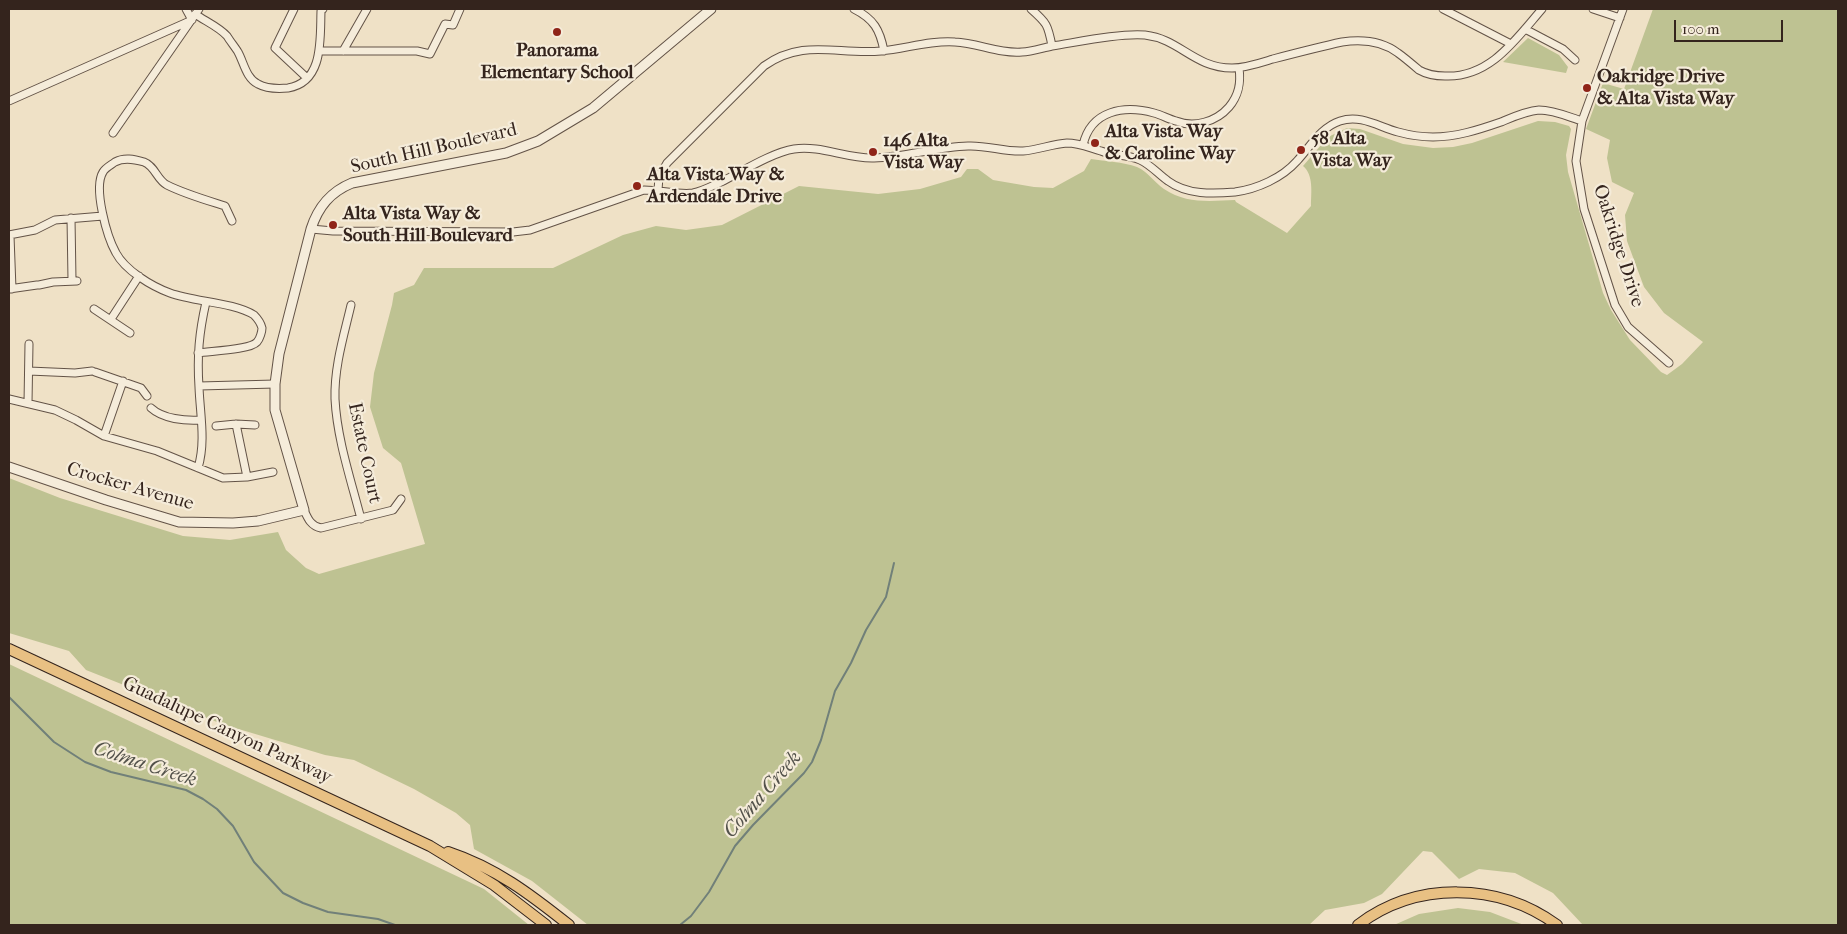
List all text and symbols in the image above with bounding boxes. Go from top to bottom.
scale bar [1677,10,1786,42]
text: 100 m [1682,20,1720,38]
marker: Panorama Elementary School [551,26,563,38]
place label: Panorama Elementary School [480,40,634,84]
place label: Oakridge Drive & Alta Vista Way [1597,66,1734,110]
marker: Oakridge Drive & Alta Vista Way [1581,82,1593,94]
street label: South Hill Boulevard [349,119,519,179]
place label: Alta Vista Way & Caroline Way [1105,121,1235,165]
place label: 58 Alta Vista Way [1311,128,1392,172]
place label: 146 Alta Vista Way [883,130,964,174]
marker: Alta Vista Way & Caroline Way [1089,137,1101,149]
marker: 58 Alta Vista Way [1295,144,1307,156]
marker: 146 Alta Vista Way [867,146,879,158]
place label: Alta Vista Way & Ardendale Drive [647,164,784,208]
marker: Alta Vista Way & Ardendale Drive [631,180,643,192]
street label: Oakridge Drive [1587,182,1649,310]
place label: Alta Vista Way & South Hill Boulevard [343,203,513,247]
marker: Alta Vista Way & South Hill Boulevard [327,219,339,231]
street label: Estate Court [342,401,386,505]
street label: Crocker Avenue [64,458,196,516]
street label: Guadalupe Canyon Parkway [119,672,335,790]
water label: Colma Creek [90,737,200,793]
water label: Colma Creek [719,747,807,843]

